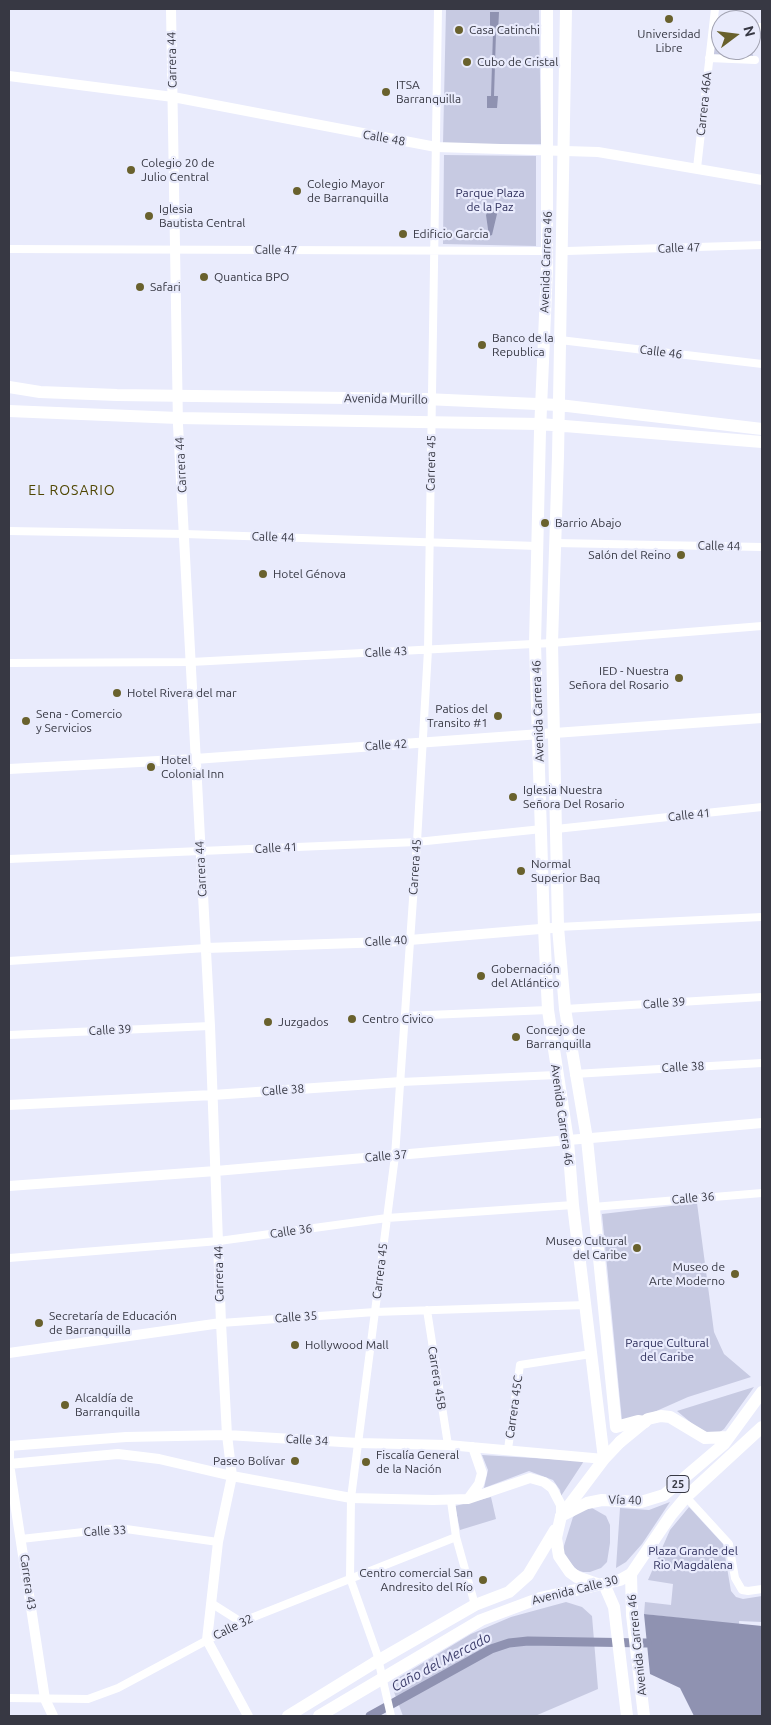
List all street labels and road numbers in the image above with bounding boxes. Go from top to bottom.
street label: Carrera 44 [164,32,180,88]
street label: Carrera 46A [693,71,715,137]
street label: Calle 48 [362,127,406,149]
street label: Avenida Carrera 46 [537,211,555,313]
street label: Calle 47 [657,240,701,256]
street label: Calle 47 [255,242,297,258]
street label: Calle 46 [639,342,683,362]
street label: Avenida Murillo [344,391,428,407]
street label: Carrera 45 [423,435,439,491]
street label: Carrera 44 [172,437,190,493]
street label: Calle 44 [251,529,295,545]
street label: Calle 44 [698,538,740,554]
street label: Calle 43 [364,644,408,660]
street label: Avenida Carrera 46 [529,660,547,762]
street label: Calle 42 [364,736,408,754]
street label: Calle 41 [667,806,711,824]
street label: Carrera 45 [406,838,424,896]
street label: Calle 41 [254,840,298,856]
street label: Carrera 44 [192,841,210,897]
street label: Calle 40 [364,933,408,949]
street label: Calle 39 [642,994,686,1012]
street label: Calle 39 [88,1022,132,1038]
street label: Calle 38 [661,1059,705,1075]
street label: Avenida Carrera 46 [548,1063,576,1167]
street label: Calle 38 [261,1081,305,1099]
street label: Calle 37 [364,1147,408,1165]
street label: Calle 36 [671,1189,715,1207]
street label: Calle 36 [269,1221,313,1241]
street label: Carrera 45 [369,1242,391,1300]
street label: Carrera 44 [211,1246,227,1302]
street label: Calle 35 [274,1308,318,1326]
street label: Carrera 45B [425,1345,449,1411]
street label: Carrera 45C [502,1375,526,1439]
street label: Calle 34 [285,1432,329,1448]
road number: 25 [667,1476,689,1492]
street label: Vía 40 [608,1493,642,1507]
street label: Calle 33 [83,1523,127,1539]
street label: Carrera 43 [17,1553,39,1611]
street label: Avenida Calle 30 [530,1572,620,1608]
street label: Avenida Carrera 46 [625,1594,649,1696]
street label: Calle 32 [211,1611,255,1643]

